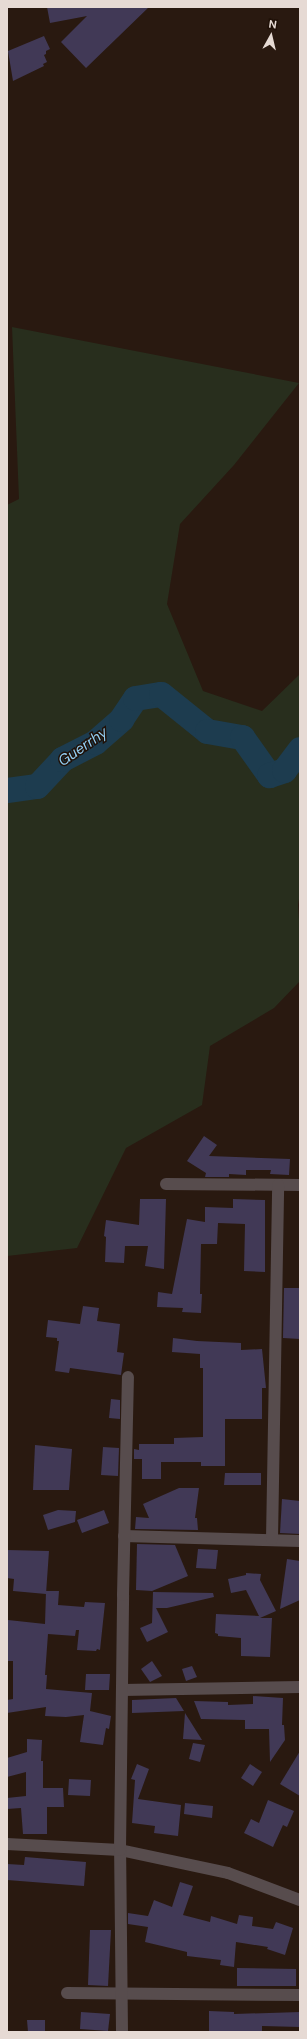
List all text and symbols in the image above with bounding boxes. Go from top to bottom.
north arrow [251,16,291,56]
text: N [268,17,278,32]
water label: Guerrhy [55,723,111,771]

